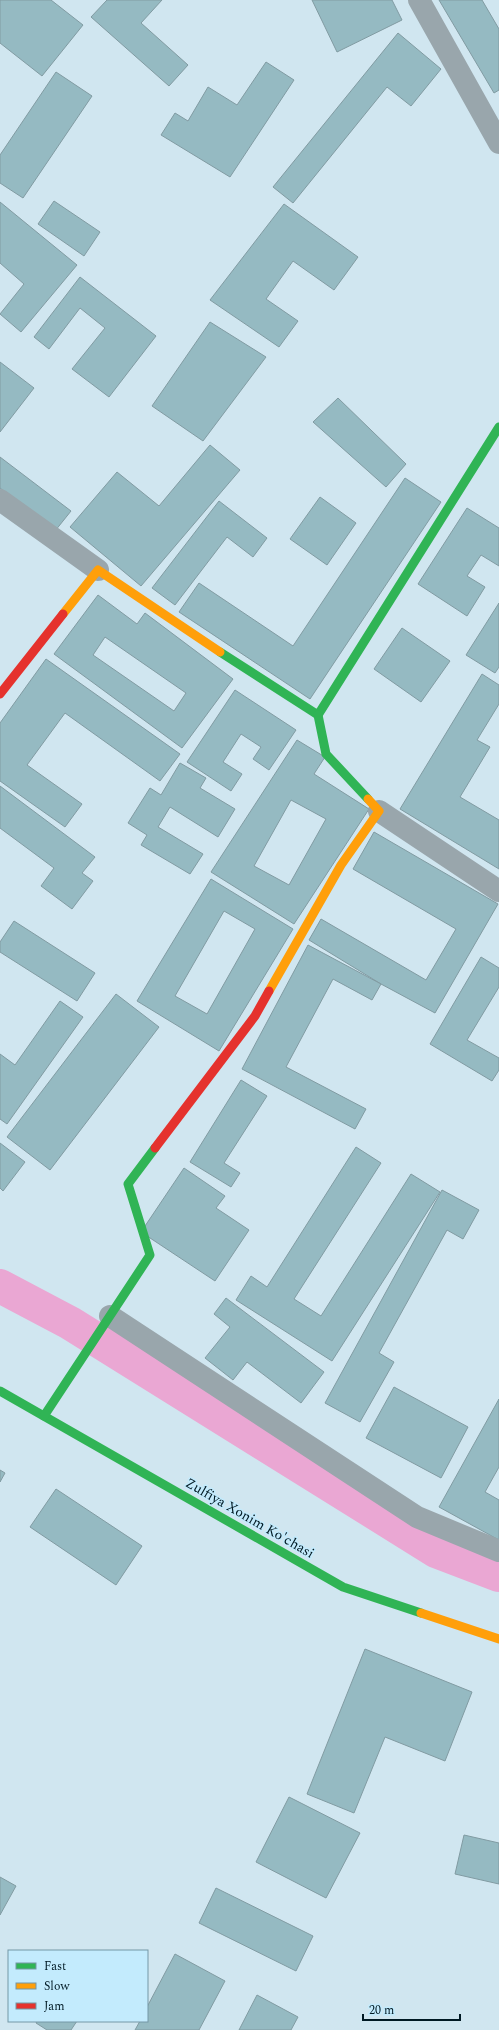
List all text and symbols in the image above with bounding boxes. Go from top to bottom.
street label: Zulfiya Xonim Ko'chasi [182,1472,318,1564]
legend [8,1950,148,2022]
text: Fast [44,1957,66,1976]
text: Slow [44,1977,70,1996]
scale bar [363,1996,460,2022]
text: Jam [44,1997,65,2016]
text: 20 m [369,2001,394,2020]

